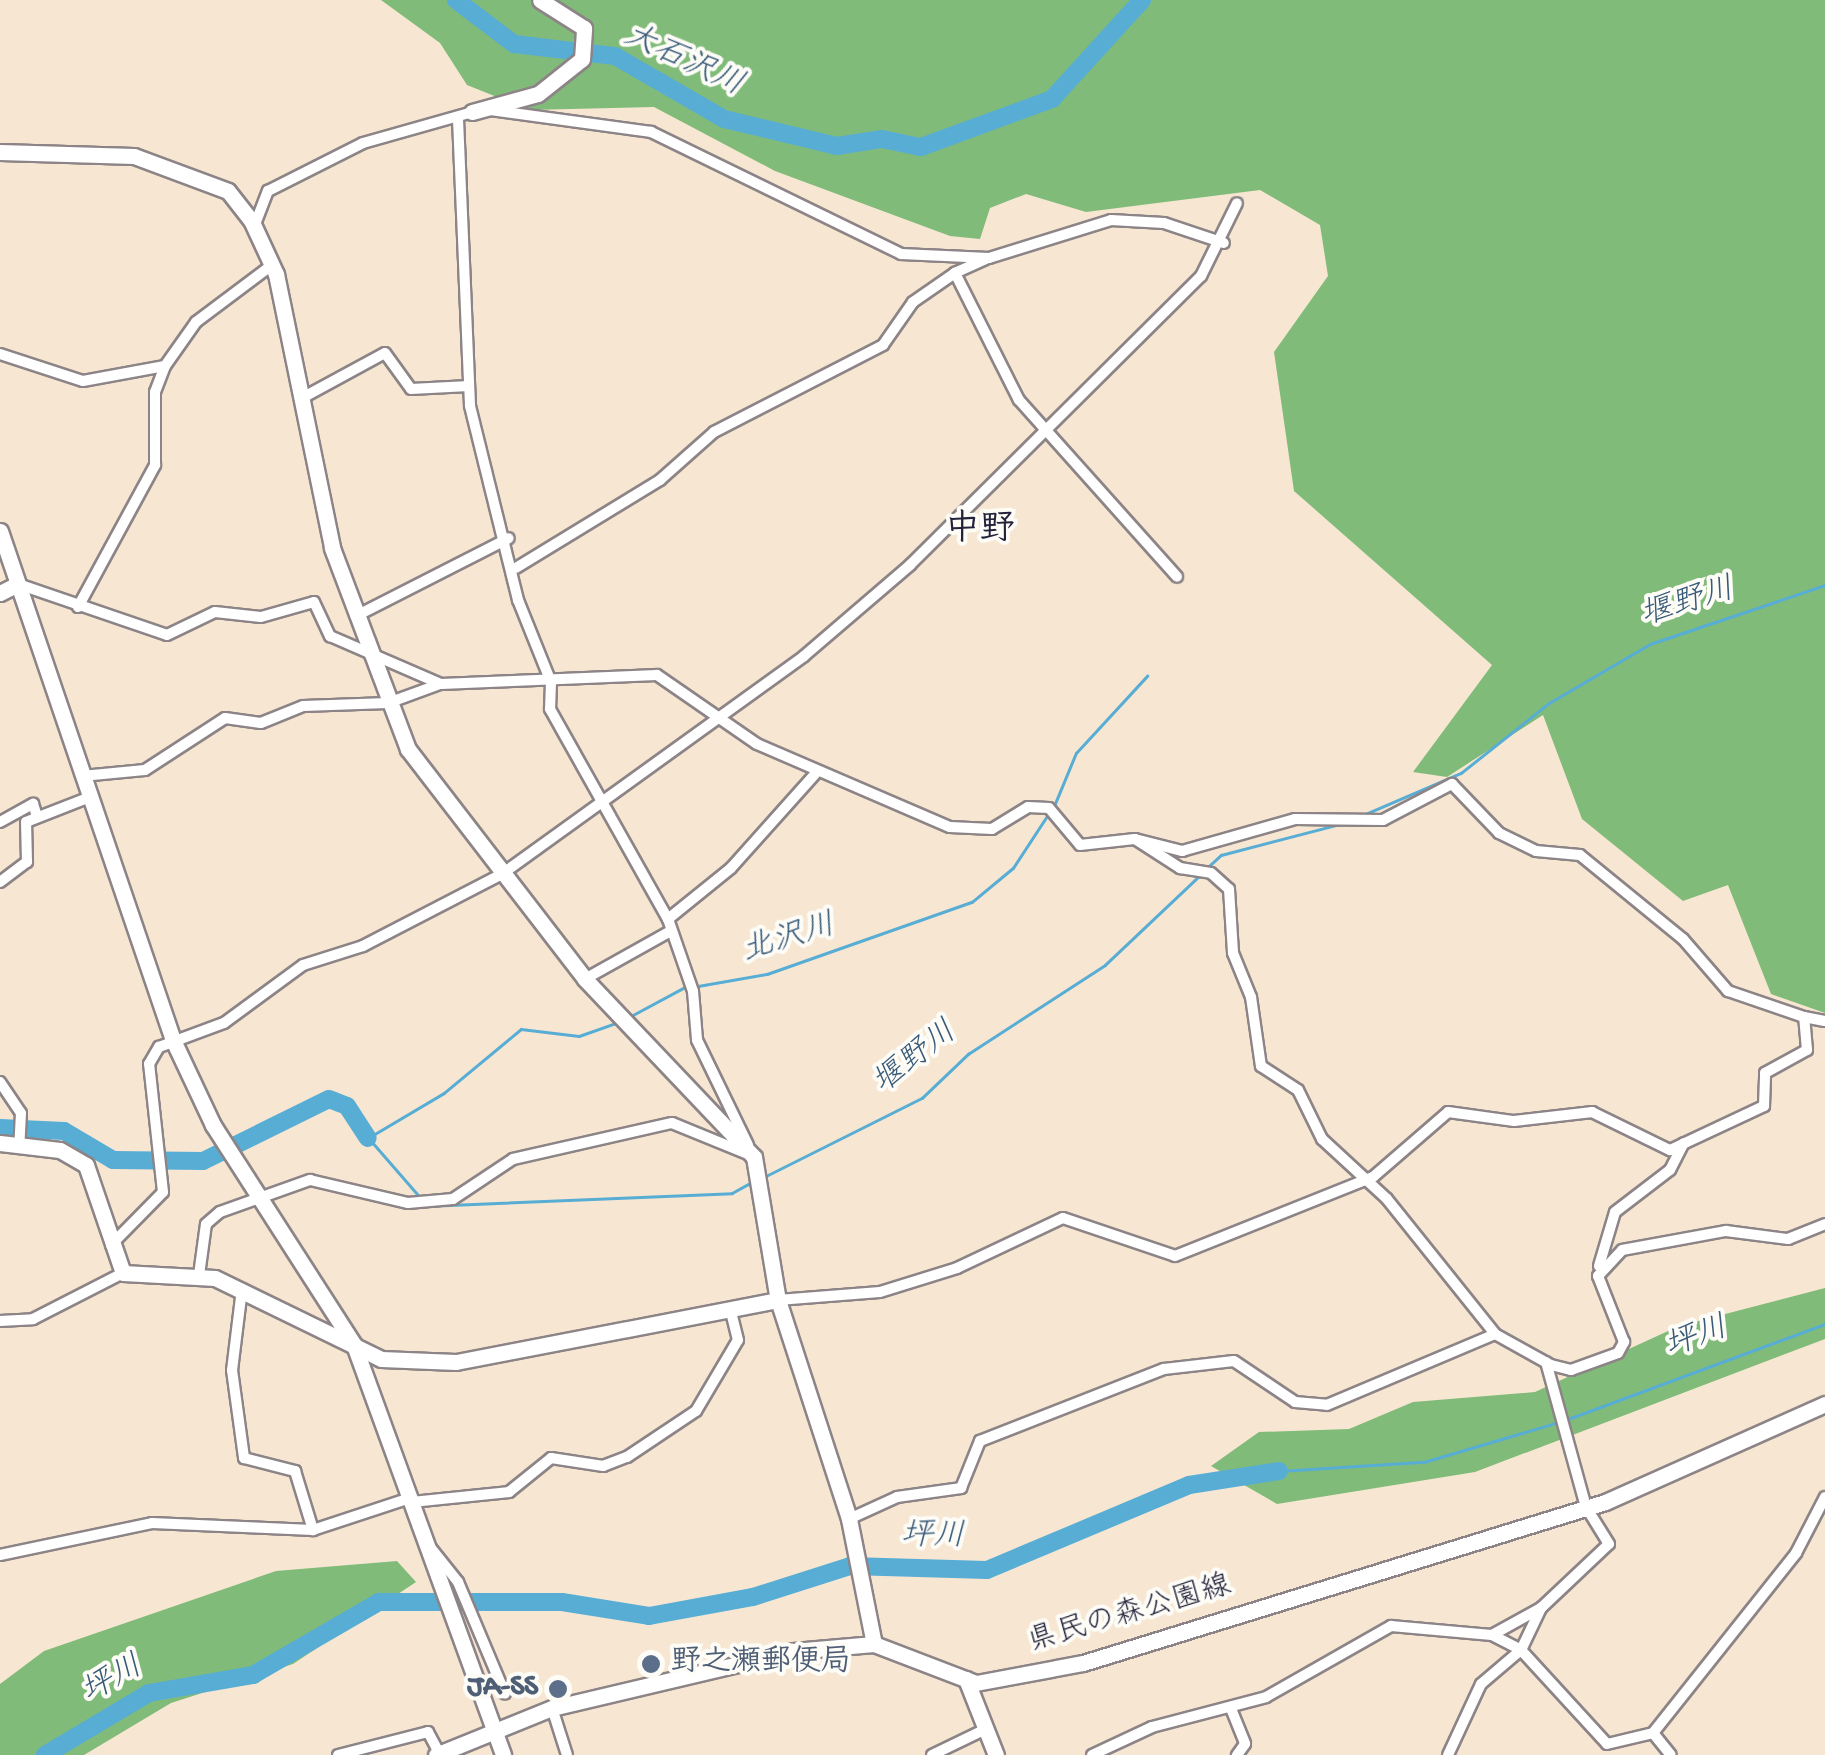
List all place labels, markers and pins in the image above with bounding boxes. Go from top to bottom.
place label: 野之瀬郵便局 [671,1646,851,1682]
marker: 野之瀬郵便局 [640,1653,662,1675]
place label: JA-SS [467,1671,538,1707]
marker: JA-SS [547,1678,569,1700]

